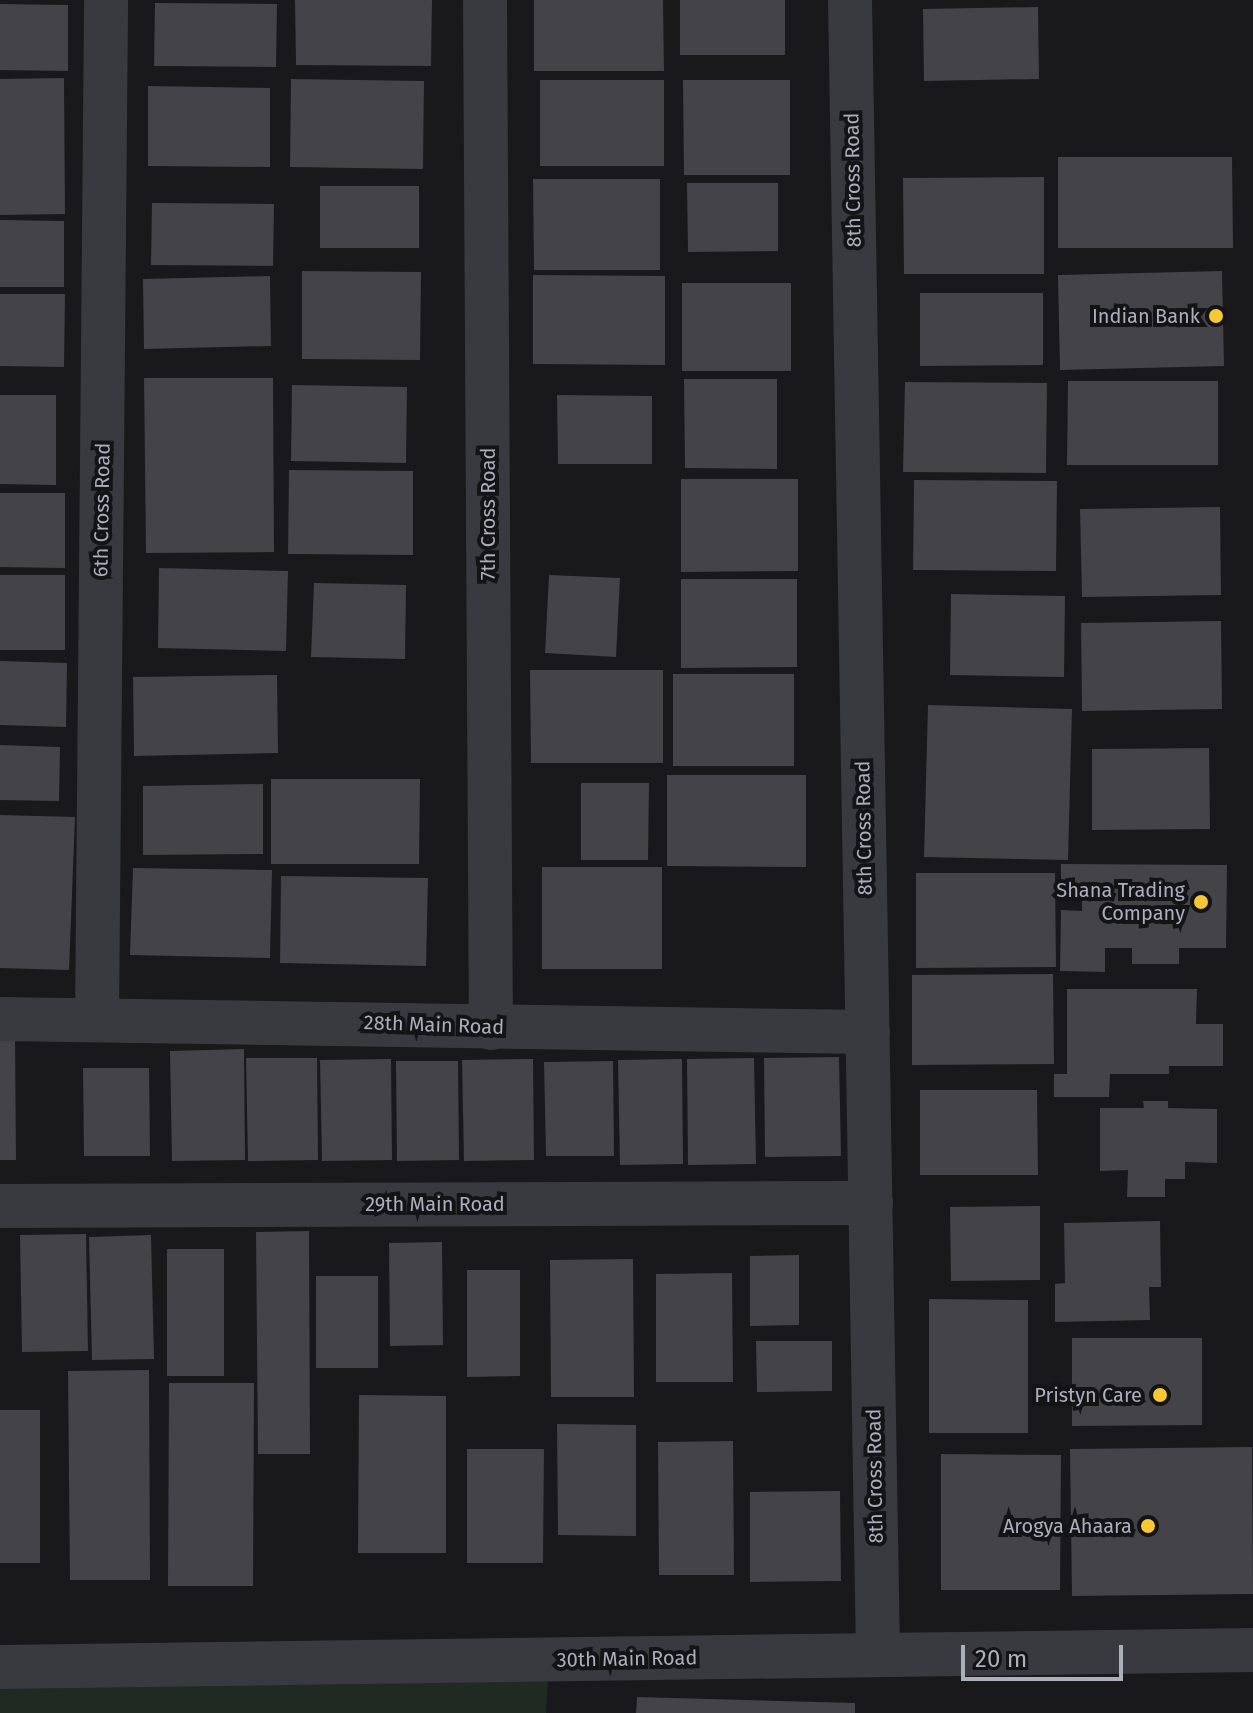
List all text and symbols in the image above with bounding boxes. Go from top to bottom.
street label: 8th Cross Road [840,112,866,248]
place label: Indian Bank [1092,304,1200,328]
marker: Indian Bank [1207,307,1225,325]
street label: 6th Cross Road [89,443,115,577]
street label: 7th Cross Road [476,448,500,580]
street label: 8th Cross Road [851,760,877,896]
place label: Shana Trading Company [1056,878,1185,925]
marker: Shana Trading Company [1192,893,1210,911]
street label: 28th Main Road [363,1011,505,1039]
street label: 29th Main Road [365,1192,505,1216]
place label: Pristyn Care [1034,1383,1142,1407]
marker: Pristyn Care [1149,1384,1171,1406]
street label: 8th Cross Road [862,1408,888,1544]
place label: Arogya Ahaara [1003,1514,1132,1538]
marker: Arogya Ahaara [1139,1517,1157,1535]
scale bar [965,1629,1127,1679]
text: 20 m [975,1645,1027,1673]
street label: 30th Main Road [557,1646,697,1672]

